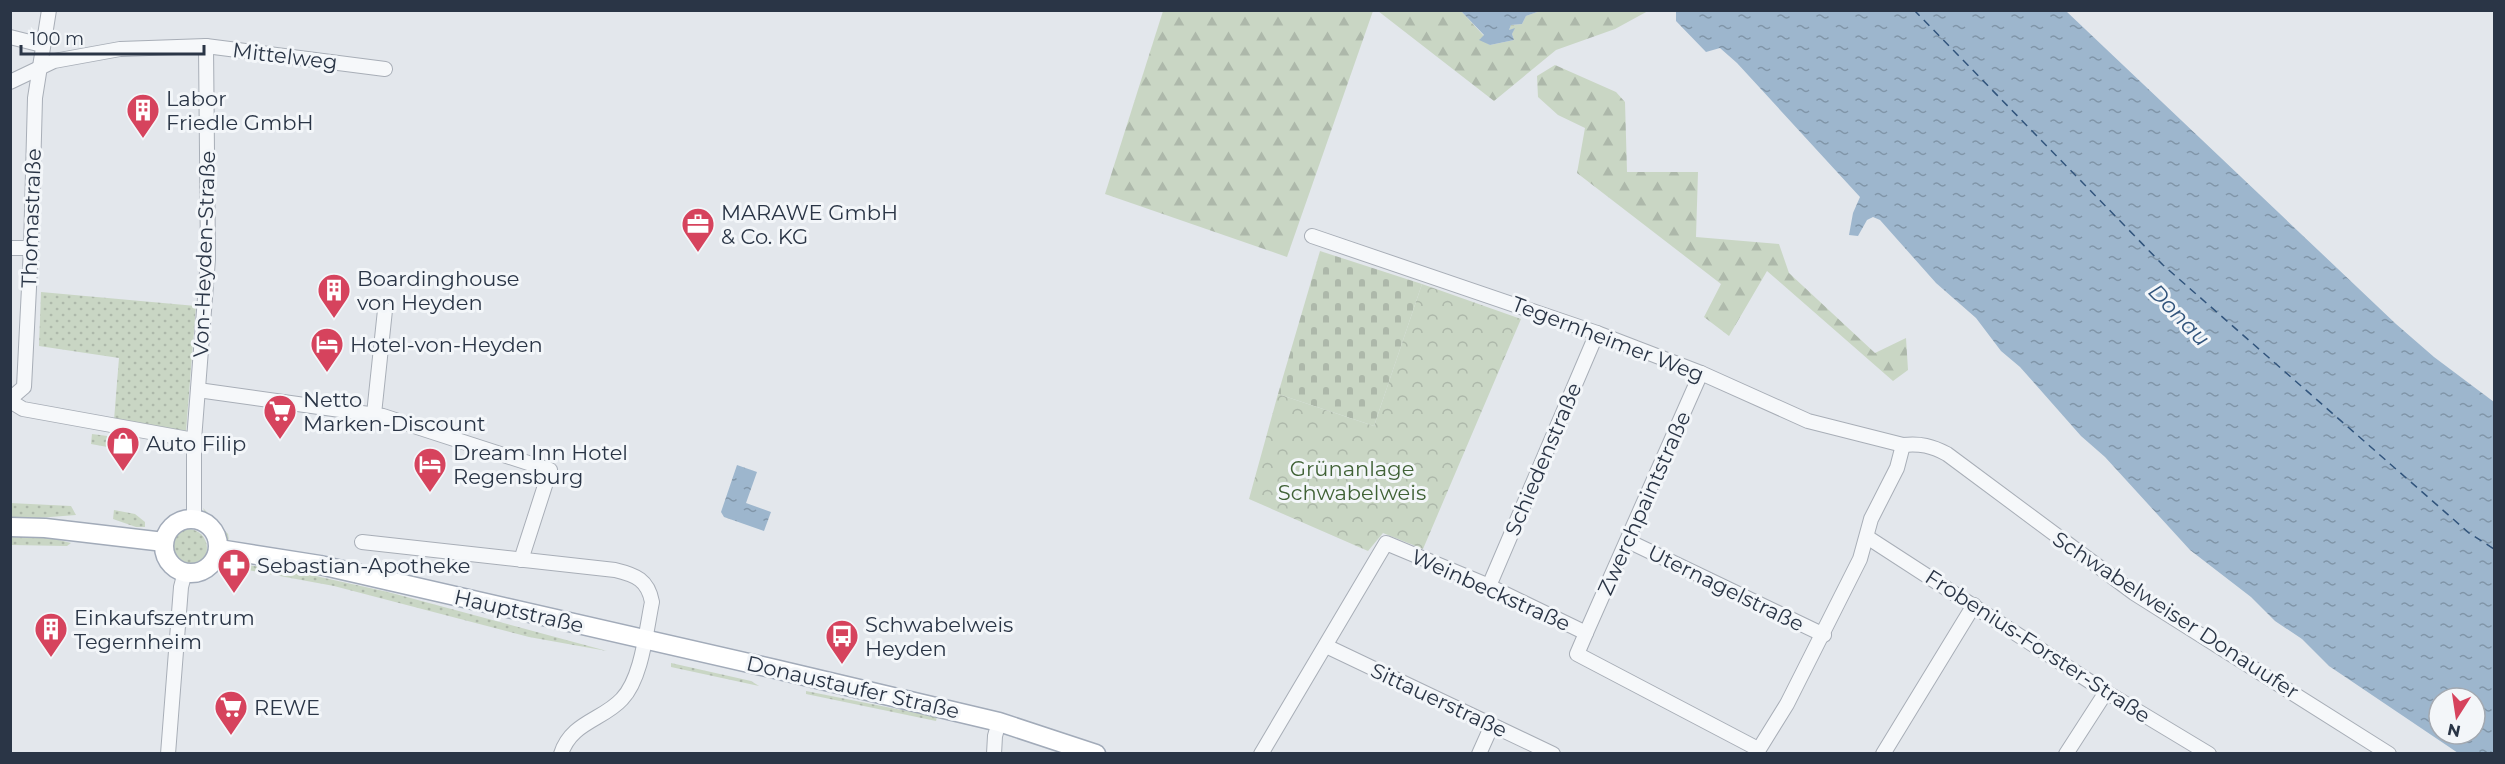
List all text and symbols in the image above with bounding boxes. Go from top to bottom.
scale bar [21,18,204,56]
text: 100 m [30,28,84,50]
street label: Mittelweg [231,37,339,75]
place label: Labor Friedle GmbH [166,86,314,135]
building icon: Labor Friedle GmbH [125,92,161,139]
street label: Thomastraße [16,148,46,288]
street label: Von-Heyden-Straße [188,150,220,358]
place label: MARAWE GmbH & Co. KG [721,200,898,249]
office icon: MARAWE GmbH & Co. KG [680,206,716,253]
place label: Boardinghouse von Heyden [357,266,519,315]
building icon: Boardinghouse von Heyden [316,272,352,319]
water label: Donau [2143,278,2215,352]
street label: Tegernheimer Weg [1508,291,1708,387]
hotel icon: Hotel-von-Heyden [309,326,345,373]
place label: Hotel-von-Heyden [350,332,543,357]
street label: Schiedenstraße [1500,379,1586,539]
place label: Netto Marken-Discount [303,387,486,436]
supermarket icon: Netto Marken-Discount [262,393,298,440]
street label: Zwerchpaintstraße [1592,407,1696,599]
shop icon: Auto Filip [105,425,141,472]
place label: Auto Filip [146,431,246,456]
place label: Dream Inn Hotel Regensburg [453,440,628,489]
hotel icon: Dream Inn Hotel Regensburg [412,446,448,493]
park label: Grünanlage Schwabelweis [1278,456,1426,505]
street label: Schwabelweiser Donauufer [2048,526,2304,704]
street label: Uternagelstraße [1644,539,1808,637]
street label: Weinbeckstraße [1408,544,1574,636]
pharmacy icon: Sebastian-Apotheke [216,547,252,594]
place label: Sebastian-Apotheke [257,553,471,578]
street label: Frobenius-Forster-Straße [1921,564,2155,728]
street label: Hauptstraße [452,584,586,638]
place label: Einkaufszentrum Tegernheim [74,605,255,654]
building icon: Einkaufszentrum Tegernheim [33,611,69,658]
place label: Schwabelweis Heyden [865,612,1013,661]
bus stop icon: Schwabelweis Heyden [824,618,860,665]
street label: Donaustaufer Straße [744,650,962,724]
street label: Sittauerstraße [1367,657,1511,743]
north arrow [2427,686,2487,746]
supermarket icon: REWE [213,689,249,736]
place label: REWE [254,695,320,720]
text: N [2446,720,2462,741]

